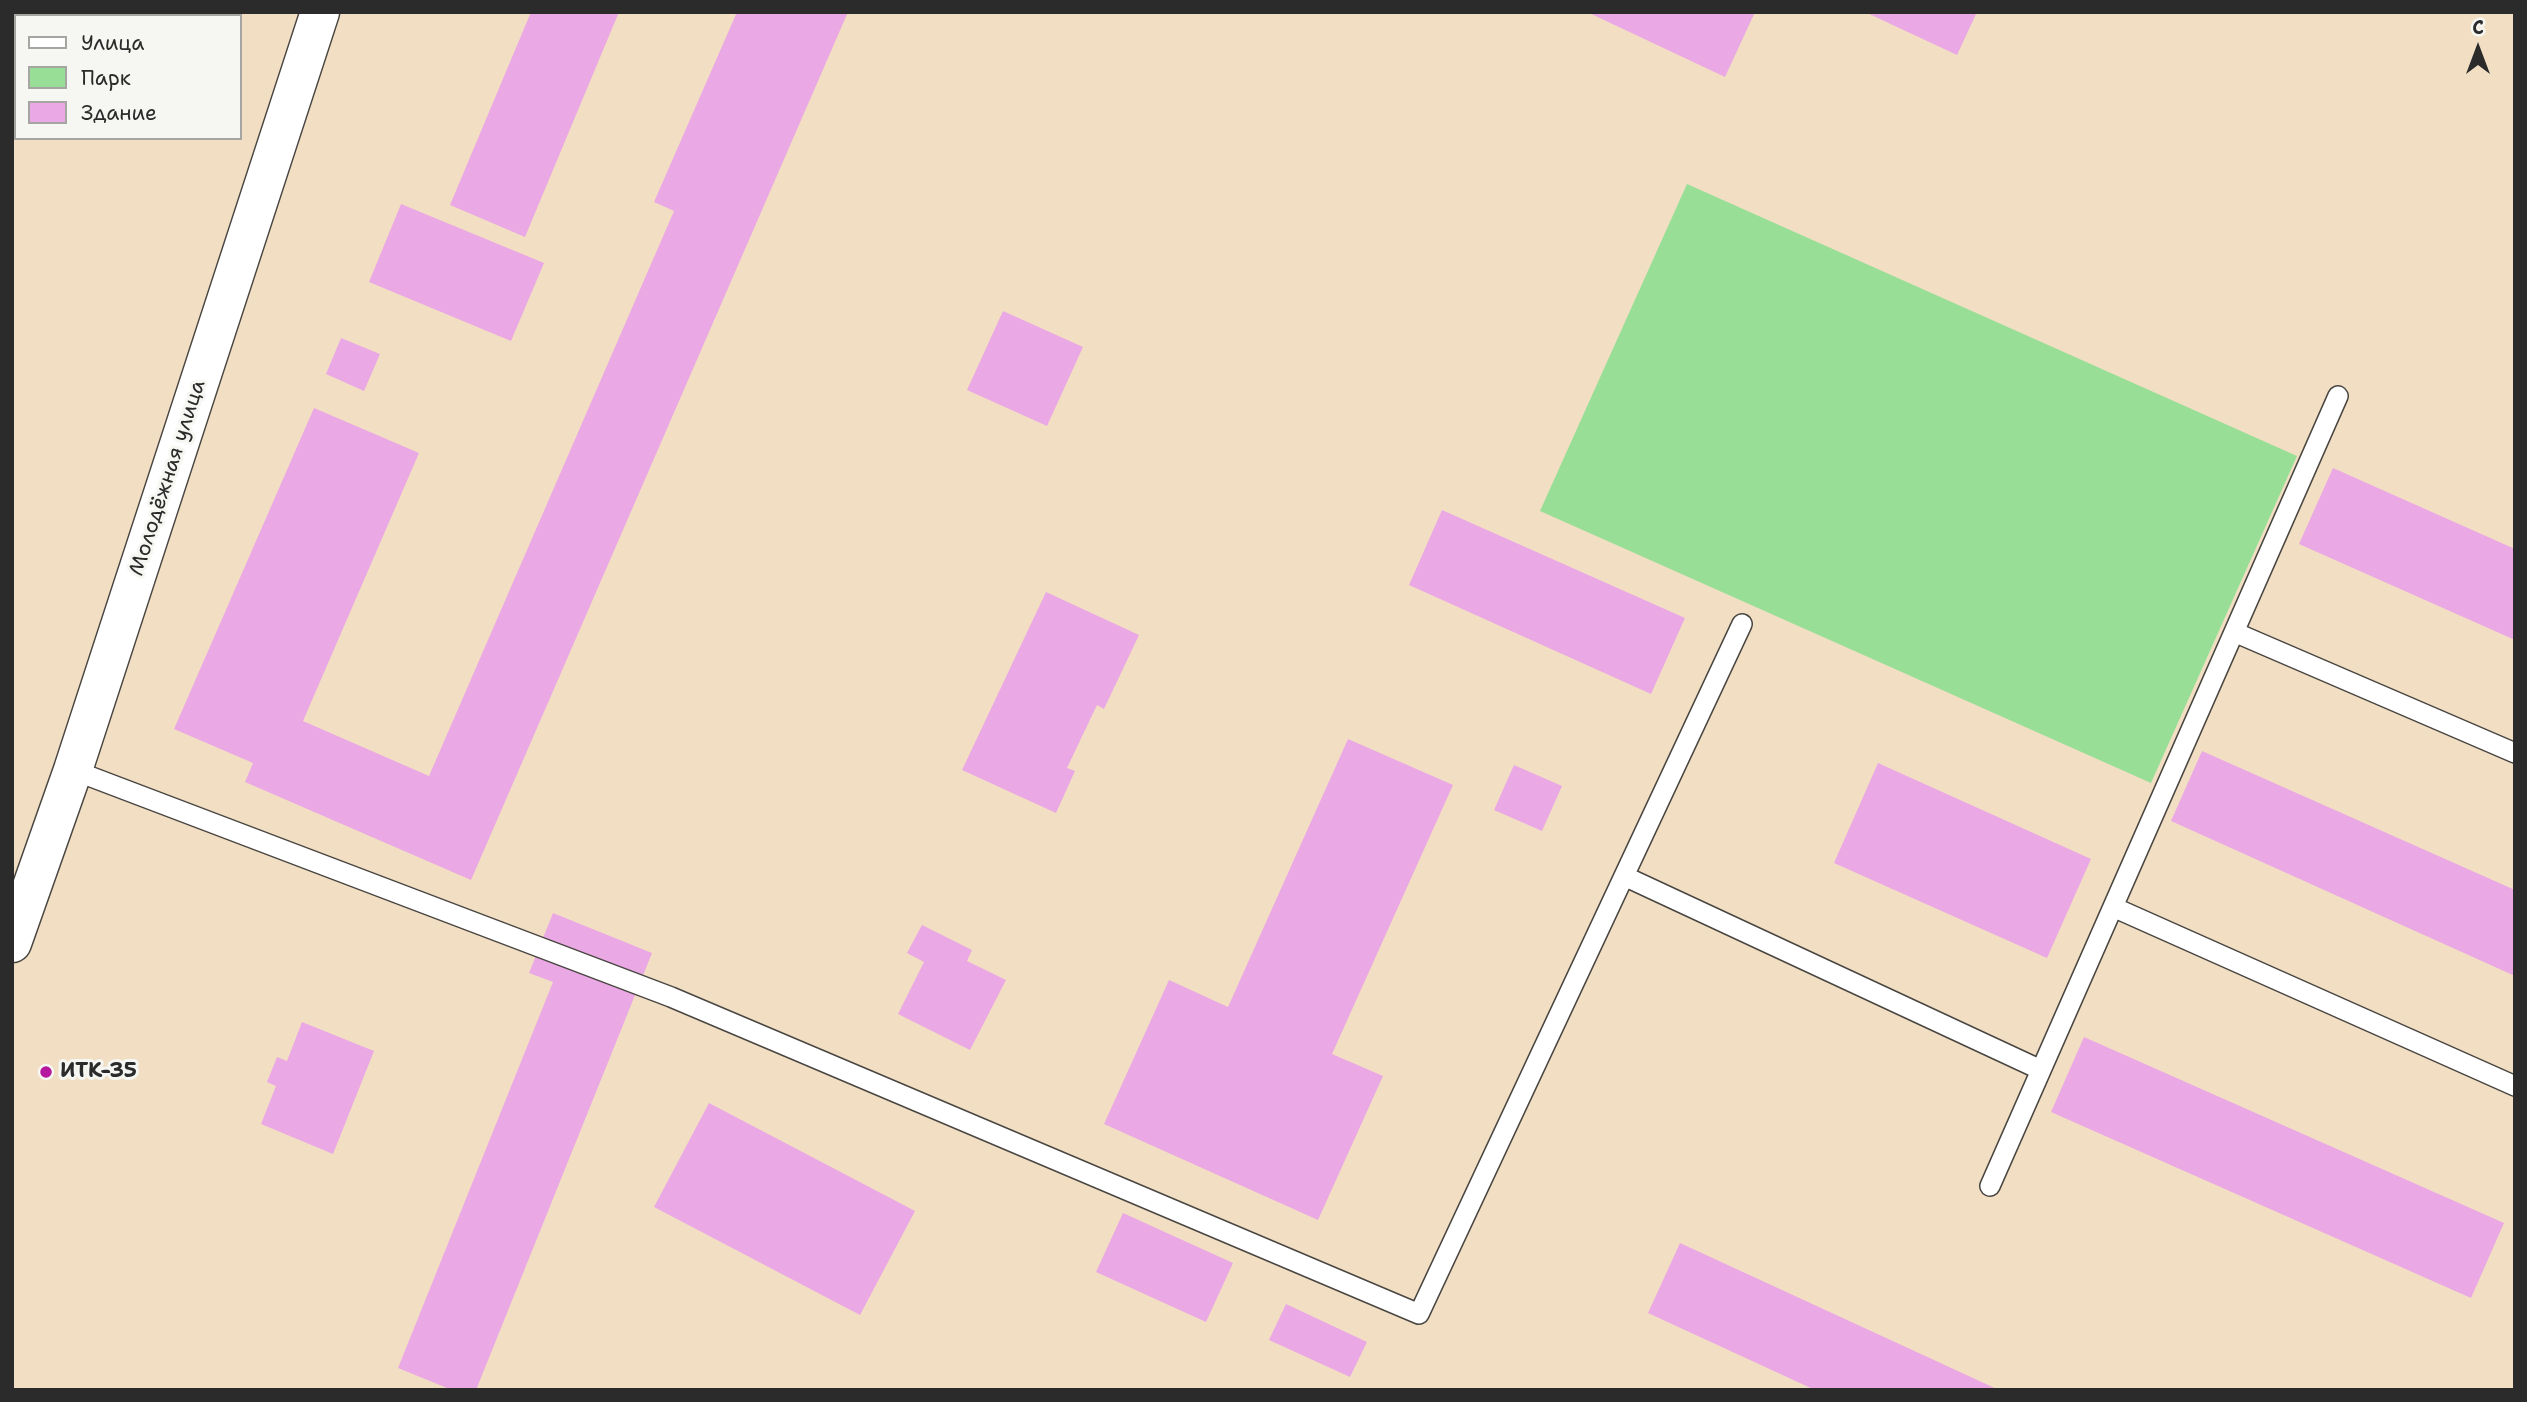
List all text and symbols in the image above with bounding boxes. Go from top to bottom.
legend [14,14,242,140]
north arrow [2443,14,2513,84]
text: С [2472,15,2484,40]
text: Улица [81,29,144,57]
text: Парк [81,64,131,92]
text: Здание [81,99,157,127]
street label: Молодёжная улица [124,377,212,579]
place label: ИТК-35 [60,1059,137,1085]
marker: ИТК-35 [38,1064,54,1080]

